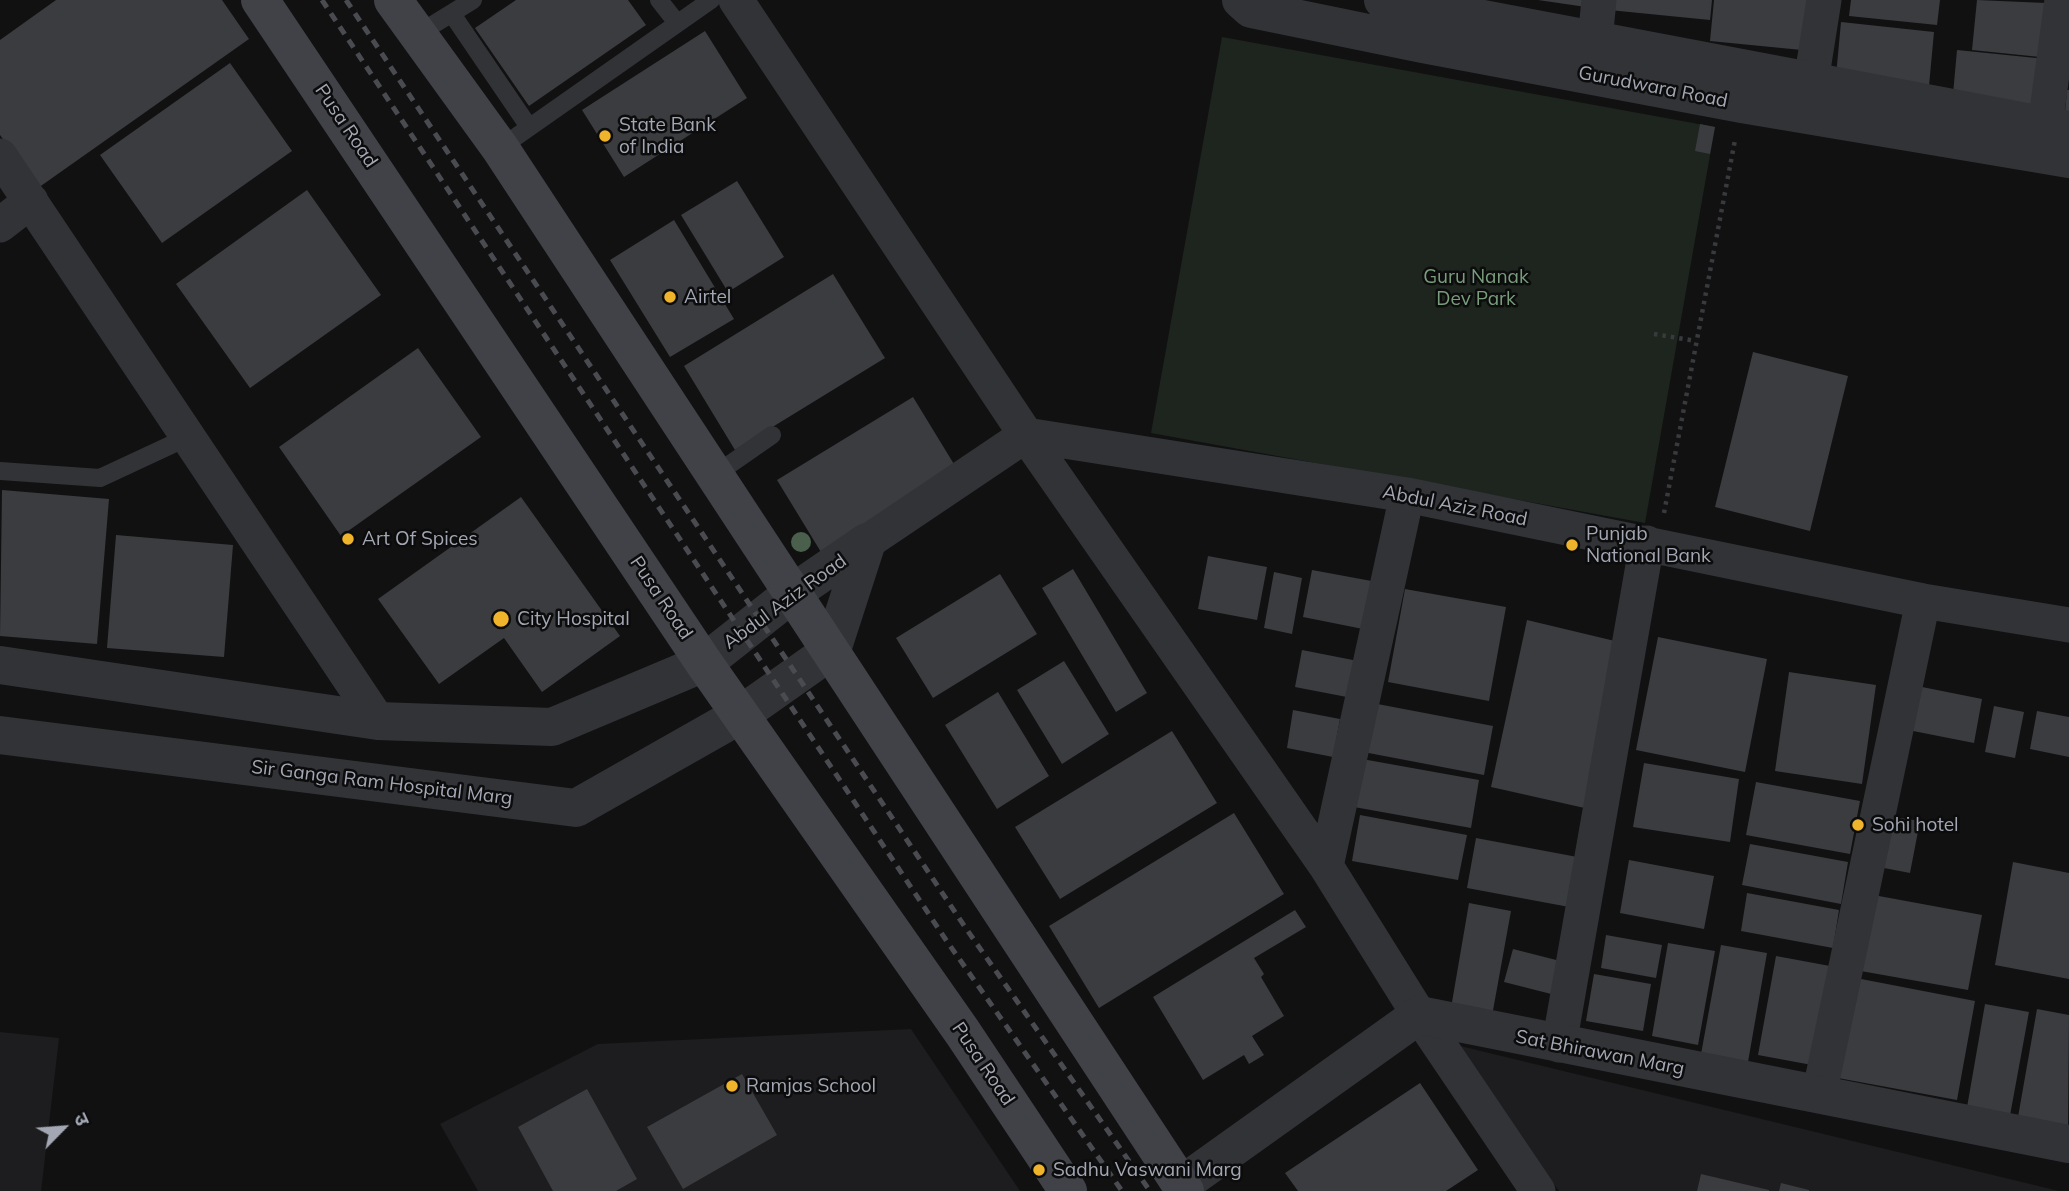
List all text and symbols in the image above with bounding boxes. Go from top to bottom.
street label: Gurudwara Road [1576,61,1730,113]
street label: Pusa Road [310,80,382,172]
place label: State Bank of India [619,114,716,158]
marker: State Bank of India [597,128,613,144]
park label: Guru Nanak Dev Park [1423,266,1529,310]
place label: Airtel [684,286,731,308]
marker: Airtel [662,289,678,305]
street label: Abdul Aziz Road [1381,481,1529,531]
place label: Punjab National Bank [1586,523,1711,567]
place label: Art Of Spices [362,528,478,550]
marker: Art Of Spices [340,531,356,547]
marker: Punjab National Bank [1564,537,1580,553]
street label: Abdul Aziz Road [719,550,851,654]
street label: Pusa Road [625,552,697,644]
place label: City Hospital [517,608,630,630]
marker: City Hospital [491,609,511,629]
street label: Sir Ganga Ram Hospital Marg [250,756,514,810]
place label: Sohi hotel [1872,814,1959,836]
marker: Sohi hotel [1850,817,1866,833]
street label: Pusa Road [947,1018,1019,1110]
street label: Sat Bhirawan Marg [1514,1025,1686,1081]
place label: Ramjas School [746,1075,876,1097]
marker: Ramjas School [724,1078,740,1094]
north arrow [28,1093,98,1163]
text: उ [69,1109,95,1129]
place label: Sadhu Vaswani Marg [1053,1159,1242,1181]
marker: Sadhu Vaswani Marg [1031,1162,1047,1178]

